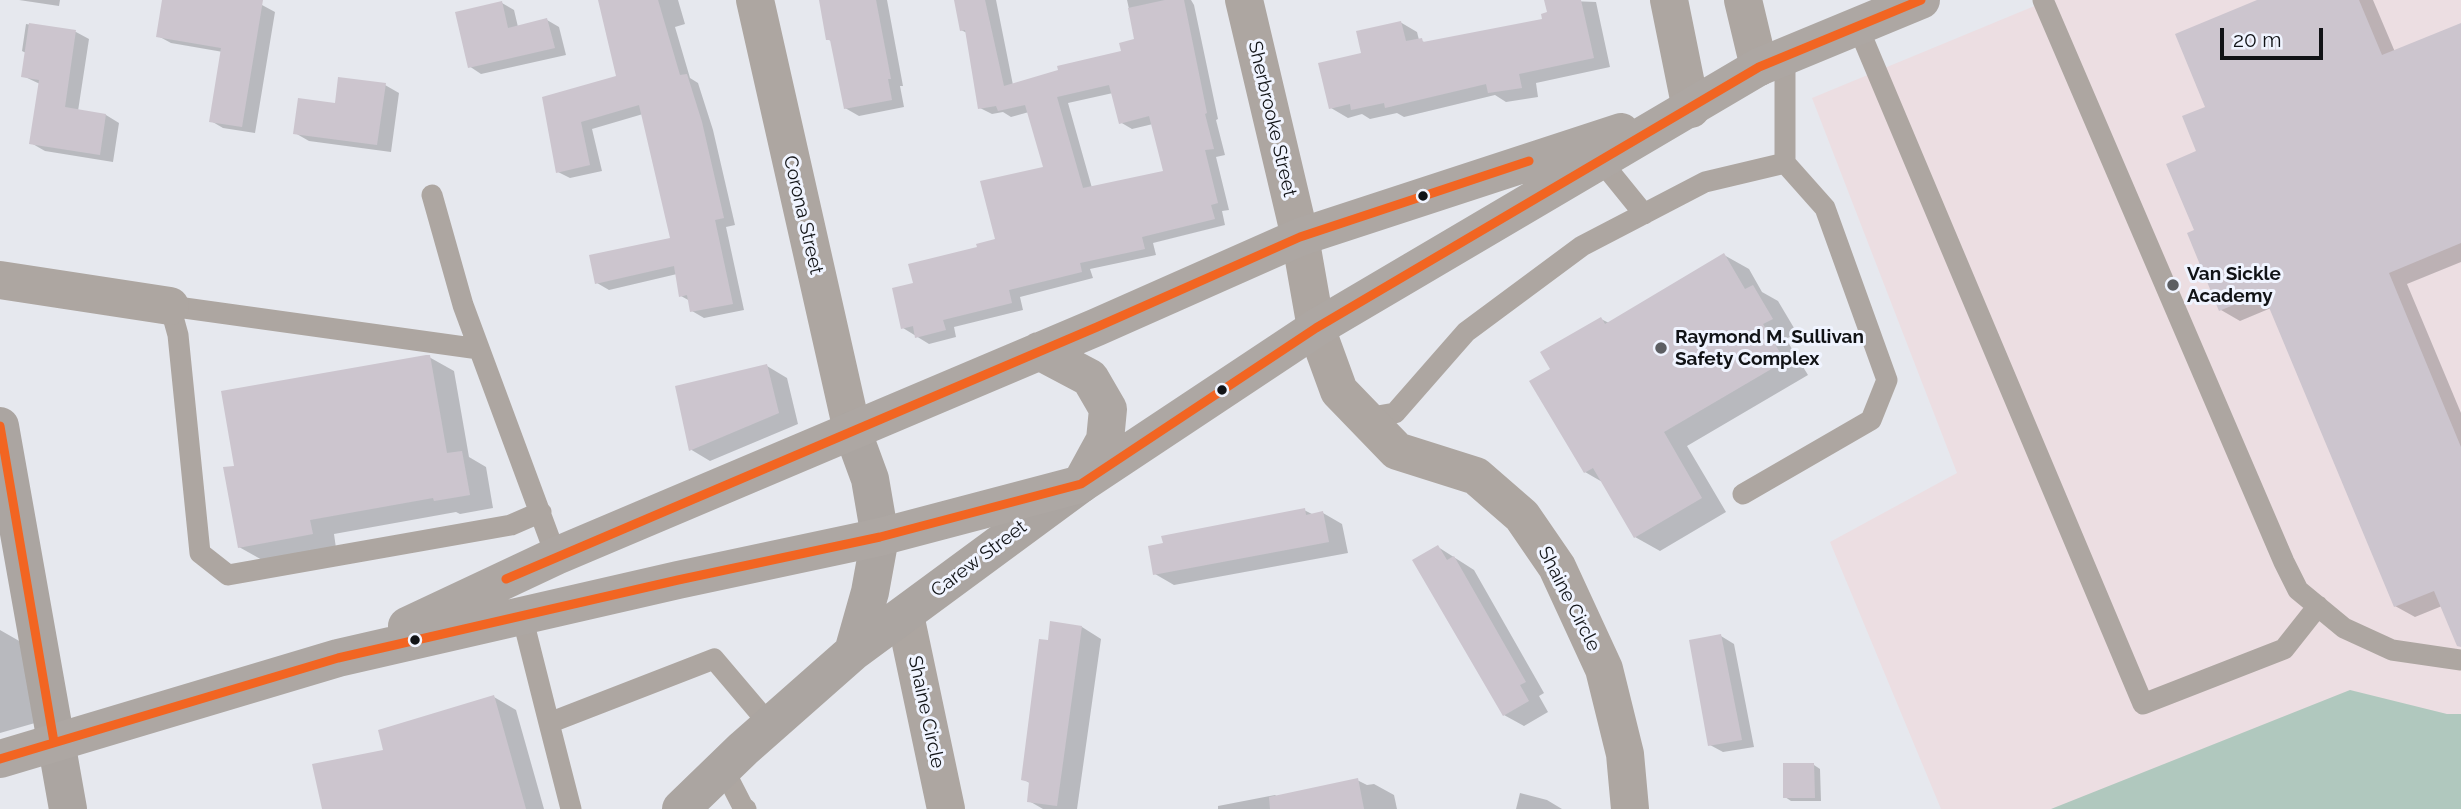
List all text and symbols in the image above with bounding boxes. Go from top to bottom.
scale bar [2223,14,2326,58]
text: 20 m [2233,27,2281,52]
street label: Sherbrooke Street [1243,39,1301,199]
street label: Corona Street [778,154,828,276]
unlabelled marker [1416,189,1430,203]
place label: Van Sickle Academy [2187,263,2281,307]
marker: Van Sickle Academy [2165,277,2181,293]
place label: Raymond M. Sullivan Safety Complex [1675,326,1864,370]
marker: Raymond M. Sullivan Safety Complex [1653,340,1669,356]
unlabelled marker [1215,383,1229,397]
street label: Carew Street [927,516,1031,602]
street label: Shaine Circle [1533,543,1605,655]
unlabelled marker [408,633,422,647]
street label: Shaine Circle [903,654,949,770]

